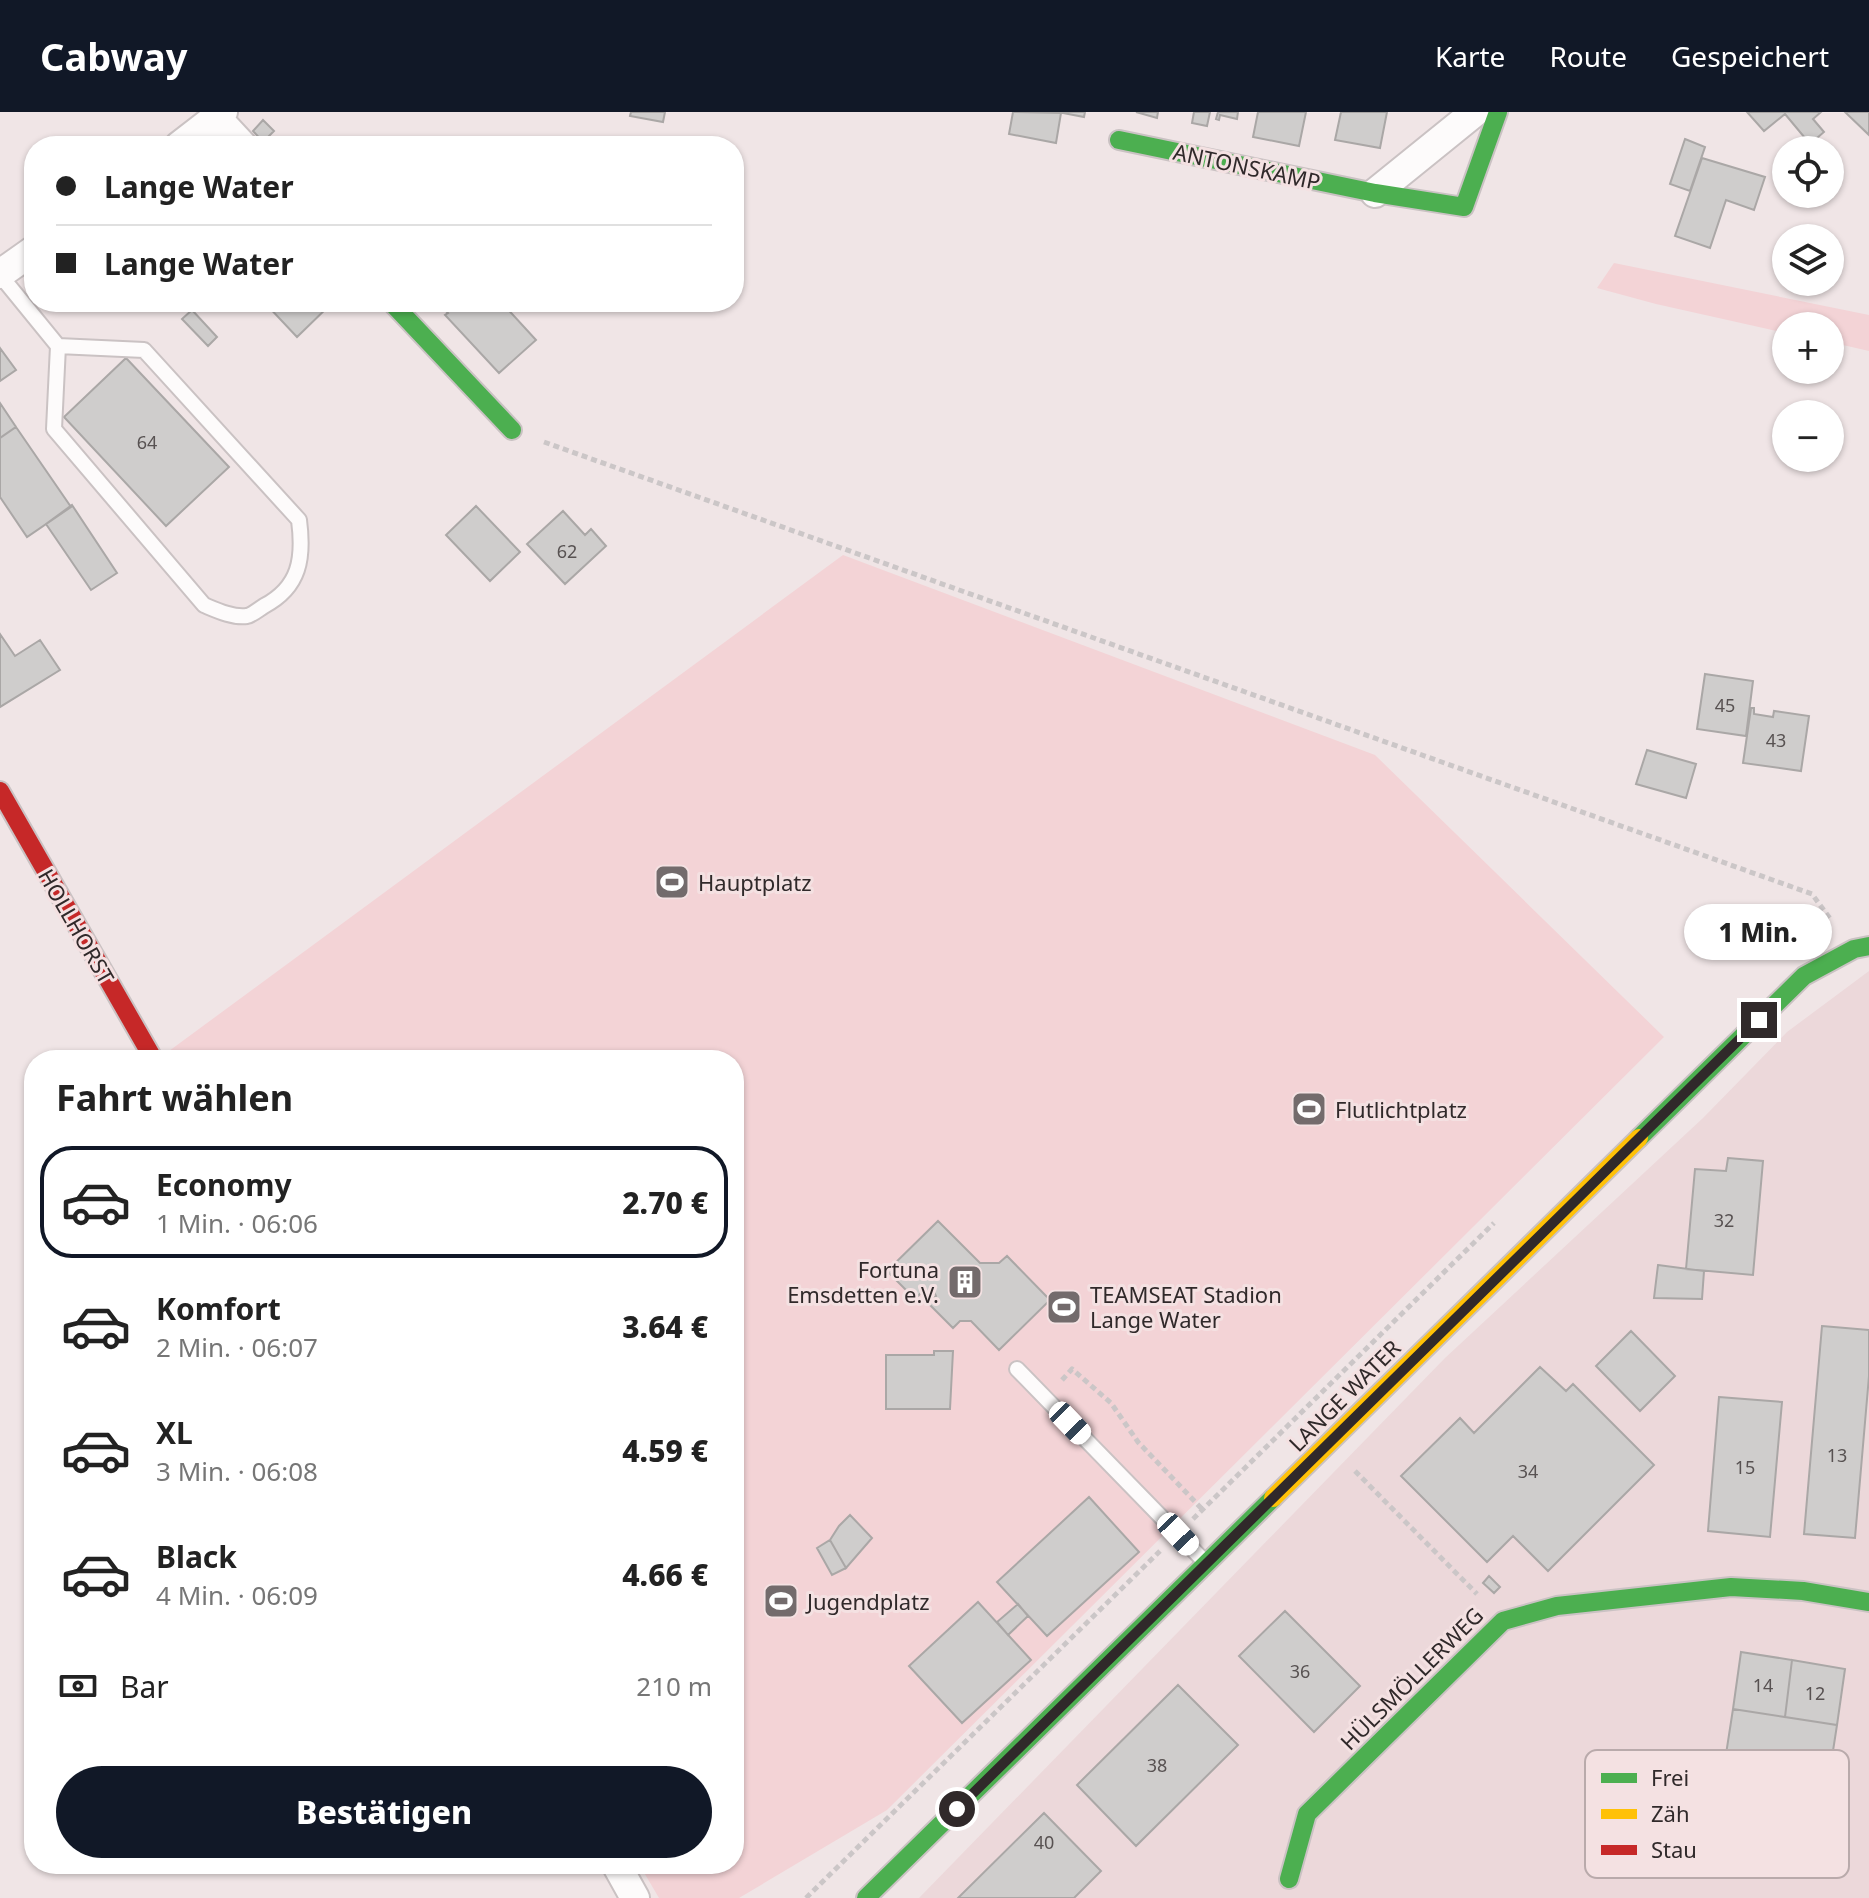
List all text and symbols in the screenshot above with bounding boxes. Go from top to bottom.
text: Cabway [40,30,187,82]
text: Karte [1435,37,1505,75]
text: Route [1549,37,1627,75]
text: Gespeichert [1671,37,1829,75]
street label: ANTONSKAMP [1171,136,1323,196]
map controls [1772,136,1844,472]
button: locate [1772,136,1844,208]
text: Lange Water [104,166,294,207]
button: layers [1772,224,1844,296]
text: Lange Water [104,243,294,284]
button: + [1772,312,1844,384]
button: − [1772,400,1844,472]
house number: 64 [137,430,157,454]
house number: 62 [557,539,577,563]
house number: 45 [1715,693,1735,717]
house number: 43 [1766,728,1786,752]
street label: HOLLHORST [32,863,122,989]
sports icon: Hauptplatz [653,863,691,901]
place label: Hauptplatz [698,867,812,897]
callout: 1 Min. [1685,904,1833,960]
text: 1 Min. [1718,914,1798,950]
route end [1741,1002,1777,1038]
text: Fahrt wählen [56,1073,293,1122]
sports icon: Flutlichtplatz [1290,1090,1328,1128]
place label: Flutlichtplatz [1335,1094,1467,1124]
text: Economy [156,1164,292,1205]
icon: car [60,1166,132,1238]
text: 2.70 € [622,1182,708,1223]
text: 1 Min. · 06:06 [156,1205,318,1241]
house number: 32 [1714,1208,1734,1232]
place label: Fortuna Emsdetten e.V. [787,1254,939,1309]
building icon: Fortuna Emsdetten e.V. [946,1263,984,1301]
place label: TEAMSEAT Stadion Lange Water [1090,1279,1282,1334]
text: Komfort [156,1288,281,1329]
sports icon: TEAMSEAT Stadion Lange Water [1045,1288,1083,1326]
icon: car [60,1290,132,1362]
text: 3.64 € [622,1306,708,1347]
text: 2 Min. · 06:07 [156,1329,318,1365]
street label: LANGE WATER [1282,1332,1407,1457]
car [1045,1397,1095,1449]
text: XL [156,1412,193,1453]
icon: car [60,1414,132,1486]
text: 4.59 € [622,1430,708,1471]
house number: 13 [1827,1443,1847,1467]
text: 3 Min. · 06:08 [156,1453,318,1489]
house number: 15 [1735,1455,1755,1479]
house number: 34 [1518,1459,1538,1483]
car [1153,1508,1203,1560]
text: Black [156,1536,237,1577]
icon: car [60,1538,132,1610]
text: 4.66 € [622,1554,708,1595]
text: 4 Min. · 06:09 [156,1577,318,1613]
sports icon: Jugendplatz [762,1582,800,1620]
place label: Jugendplatz [805,1586,930,1616]
street label: HÜLSMÖLLERWEG [1333,1600,1489,1756]
house number: 36 [1290,1659,1310,1683]
icon: cash [56,1664,100,1708]
text: Bar [120,1666,169,1707]
text: 210 m [636,1668,712,1704]
house number: 14 [1753,1673,1773,1697]
house number: 12 [1805,1681,1825,1705]
legend [1585,1750,1849,1878]
house number: 38 [1147,1753,1167,1777]
text: Frei [1651,1762,1689,1792]
button: Bestätigen [56,1766,712,1858]
route start [939,1791,975,1827]
text: Zäh [1651,1798,1690,1828]
house number: 40 [1034,1830,1054,1854]
text: Stau [1651,1834,1697,1864]

